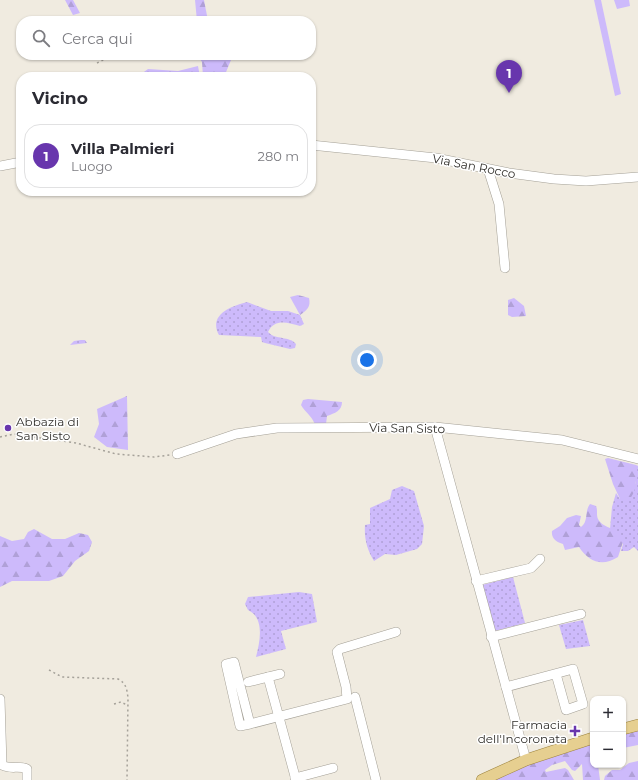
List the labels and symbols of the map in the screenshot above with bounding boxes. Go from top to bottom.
pin: 1 [496,60,522,93]
street label: Via San Rocco [431,151,517,181]
your location [357,350,377,370]
place label: Abbazia di San Sisto [16,414,79,443]
street label: Via San Sisto [369,420,445,436]
marker: Abbazia di San Sisto [3,423,13,433]
place label: Farmacia dell'Incoronata [478,717,567,746]
marker: Farmacia dell'Incoronata [570,726,580,736]

